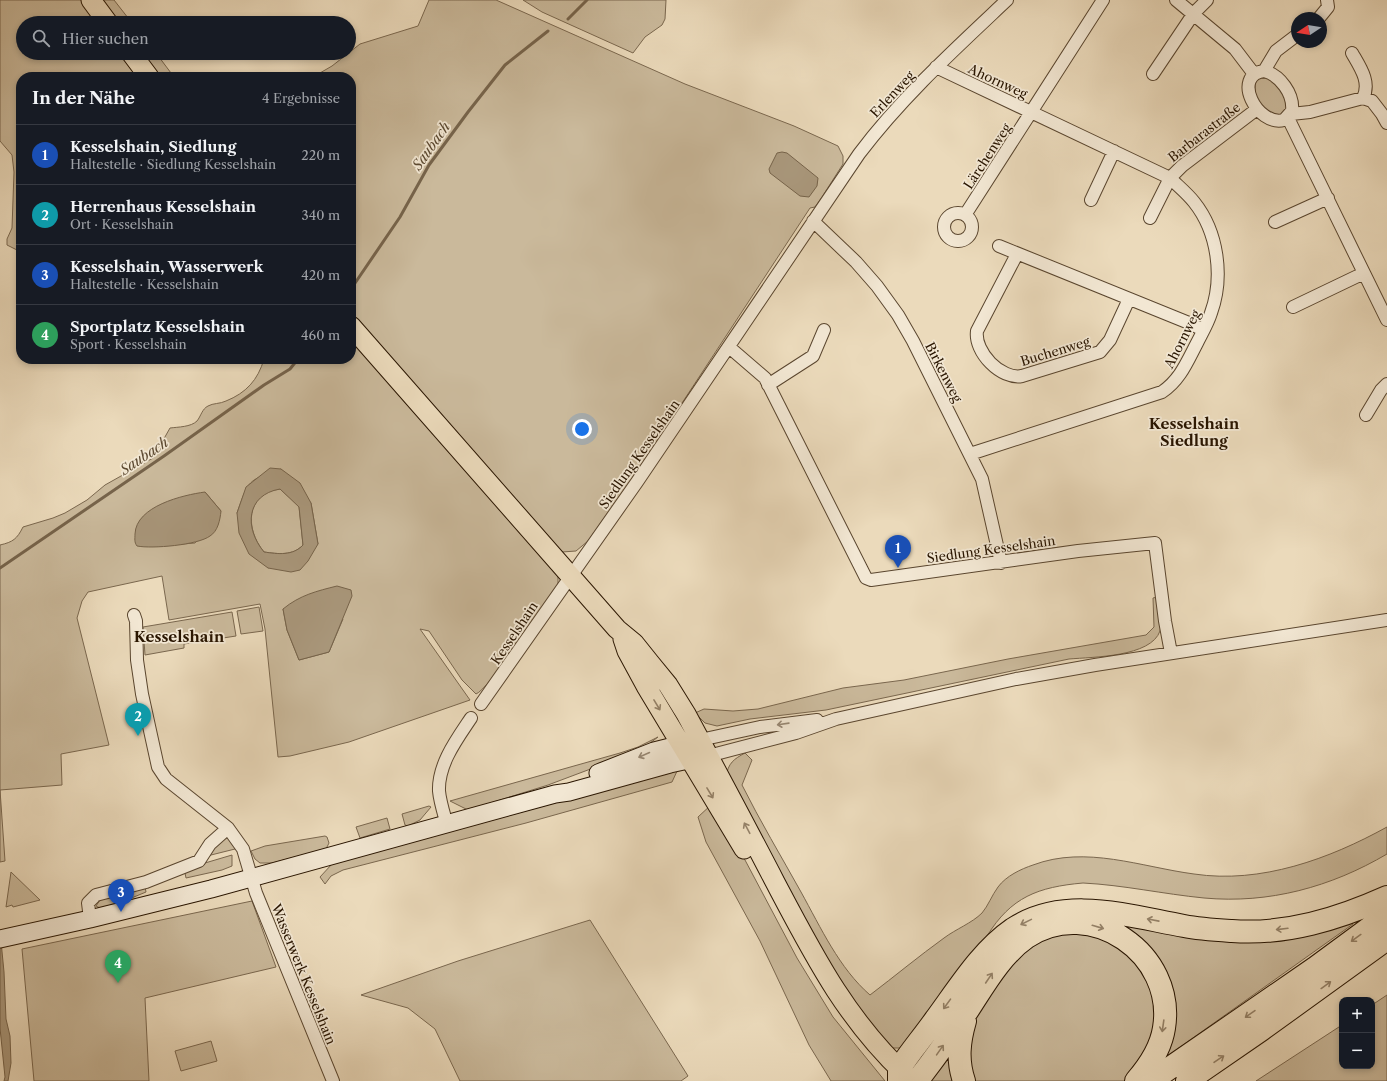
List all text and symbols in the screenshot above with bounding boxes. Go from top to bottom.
north arrow [1291,12,1327,48]
search box [16,16,356,60]
icon: search [30,27,52,49]
text: Hier suchen [62,29,149,48]
street label: Ahornweg [965,60,1030,102]
street label: Erlenweg [866,67,918,121]
text: In der Nähe [32,88,135,108]
text: 4 Ergebnisse [262,90,340,106]
street label: Barbarastraße [1165,99,1243,165]
water label: Saubach [407,118,454,174]
street label: Lärchenweg [960,120,1014,192]
text: Kesselshain, Siedlung [70,137,236,156]
text: 1 [42,147,48,163]
text: 220 m [301,147,340,163]
text: Haltestelle · Siedlung Kesselshain [70,156,276,172]
text: Herrenhaus Kesselshain [70,197,256,216]
text: 2 [41,207,49,223]
text: 340 m [302,207,340,223]
text: Ort · Kesselshain [70,216,174,232]
text: Kesselshain, Wasserwerk [70,257,263,276]
text: 3 [41,267,49,283]
text: 420 m [301,267,340,283]
text: Haltestelle · Kesselshain [70,276,219,292]
street label: Ahornweg [1160,307,1204,372]
text: Sportplatz Kesselshain [70,317,245,336]
text: 4 [41,327,49,343]
text: 460 m [301,327,340,343]
street label: Buchenweg [1018,333,1092,369]
text: Sport · Kesselshain [70,336,187,352]
street label: Birkenweg [922,339,966,405]
street label: Siedlung Kesselshain [595,396,683,512]
district label: Kesselshain Siedlung [1149,414,1240,450]
your location [572,419,592,439]
water label: Saubach [115,433,172,479]
street label: Siedlung Kesselshain [926,532,1056,566]
pin: 1 [885,535,911,568]
street label: Kesselshain [487,599,541,667]
district label: Kesselshain [134,627,225,646]
one-way arrow [654,699,662,711]
pin: 2 [125,703,151,736]
one-way arrow [777,720,790,728]
one-way arrow [638,752,650,760]
one-way arrow [707,787,715,799]
one-way arrow [742,822,750,834]
pin: 3 [108,879,134,912]
street label: Wasserwerk Kesselshain [268,900,340,1047]
one-way arrow [1147,916,1160,924]
one-way arrow [1020,919,1032,926]
one-way arrow [1091,924,1104,931]
one-way arrow [1276,925,1289,933]
one-way arrow [1350,934,1361,942]
pin: 4 [105,950,131,983]
one-way arrow [985,972,993,983]
one-way arrow [1320,980,1331,989]
map controls [1339,997,1375,1069]
button: + [1339,997,1375,1033]
one-way arrow [943,999,951,1010]
one-way arrow [1245,1010,1256,1018]
one-way arrow [1160,1019,1167,1032]
button: − [1339,1033,1375,1069]
one-way arrow [936,1045,944,1056]
one-way arrow [1213,1055,1224,1063]

